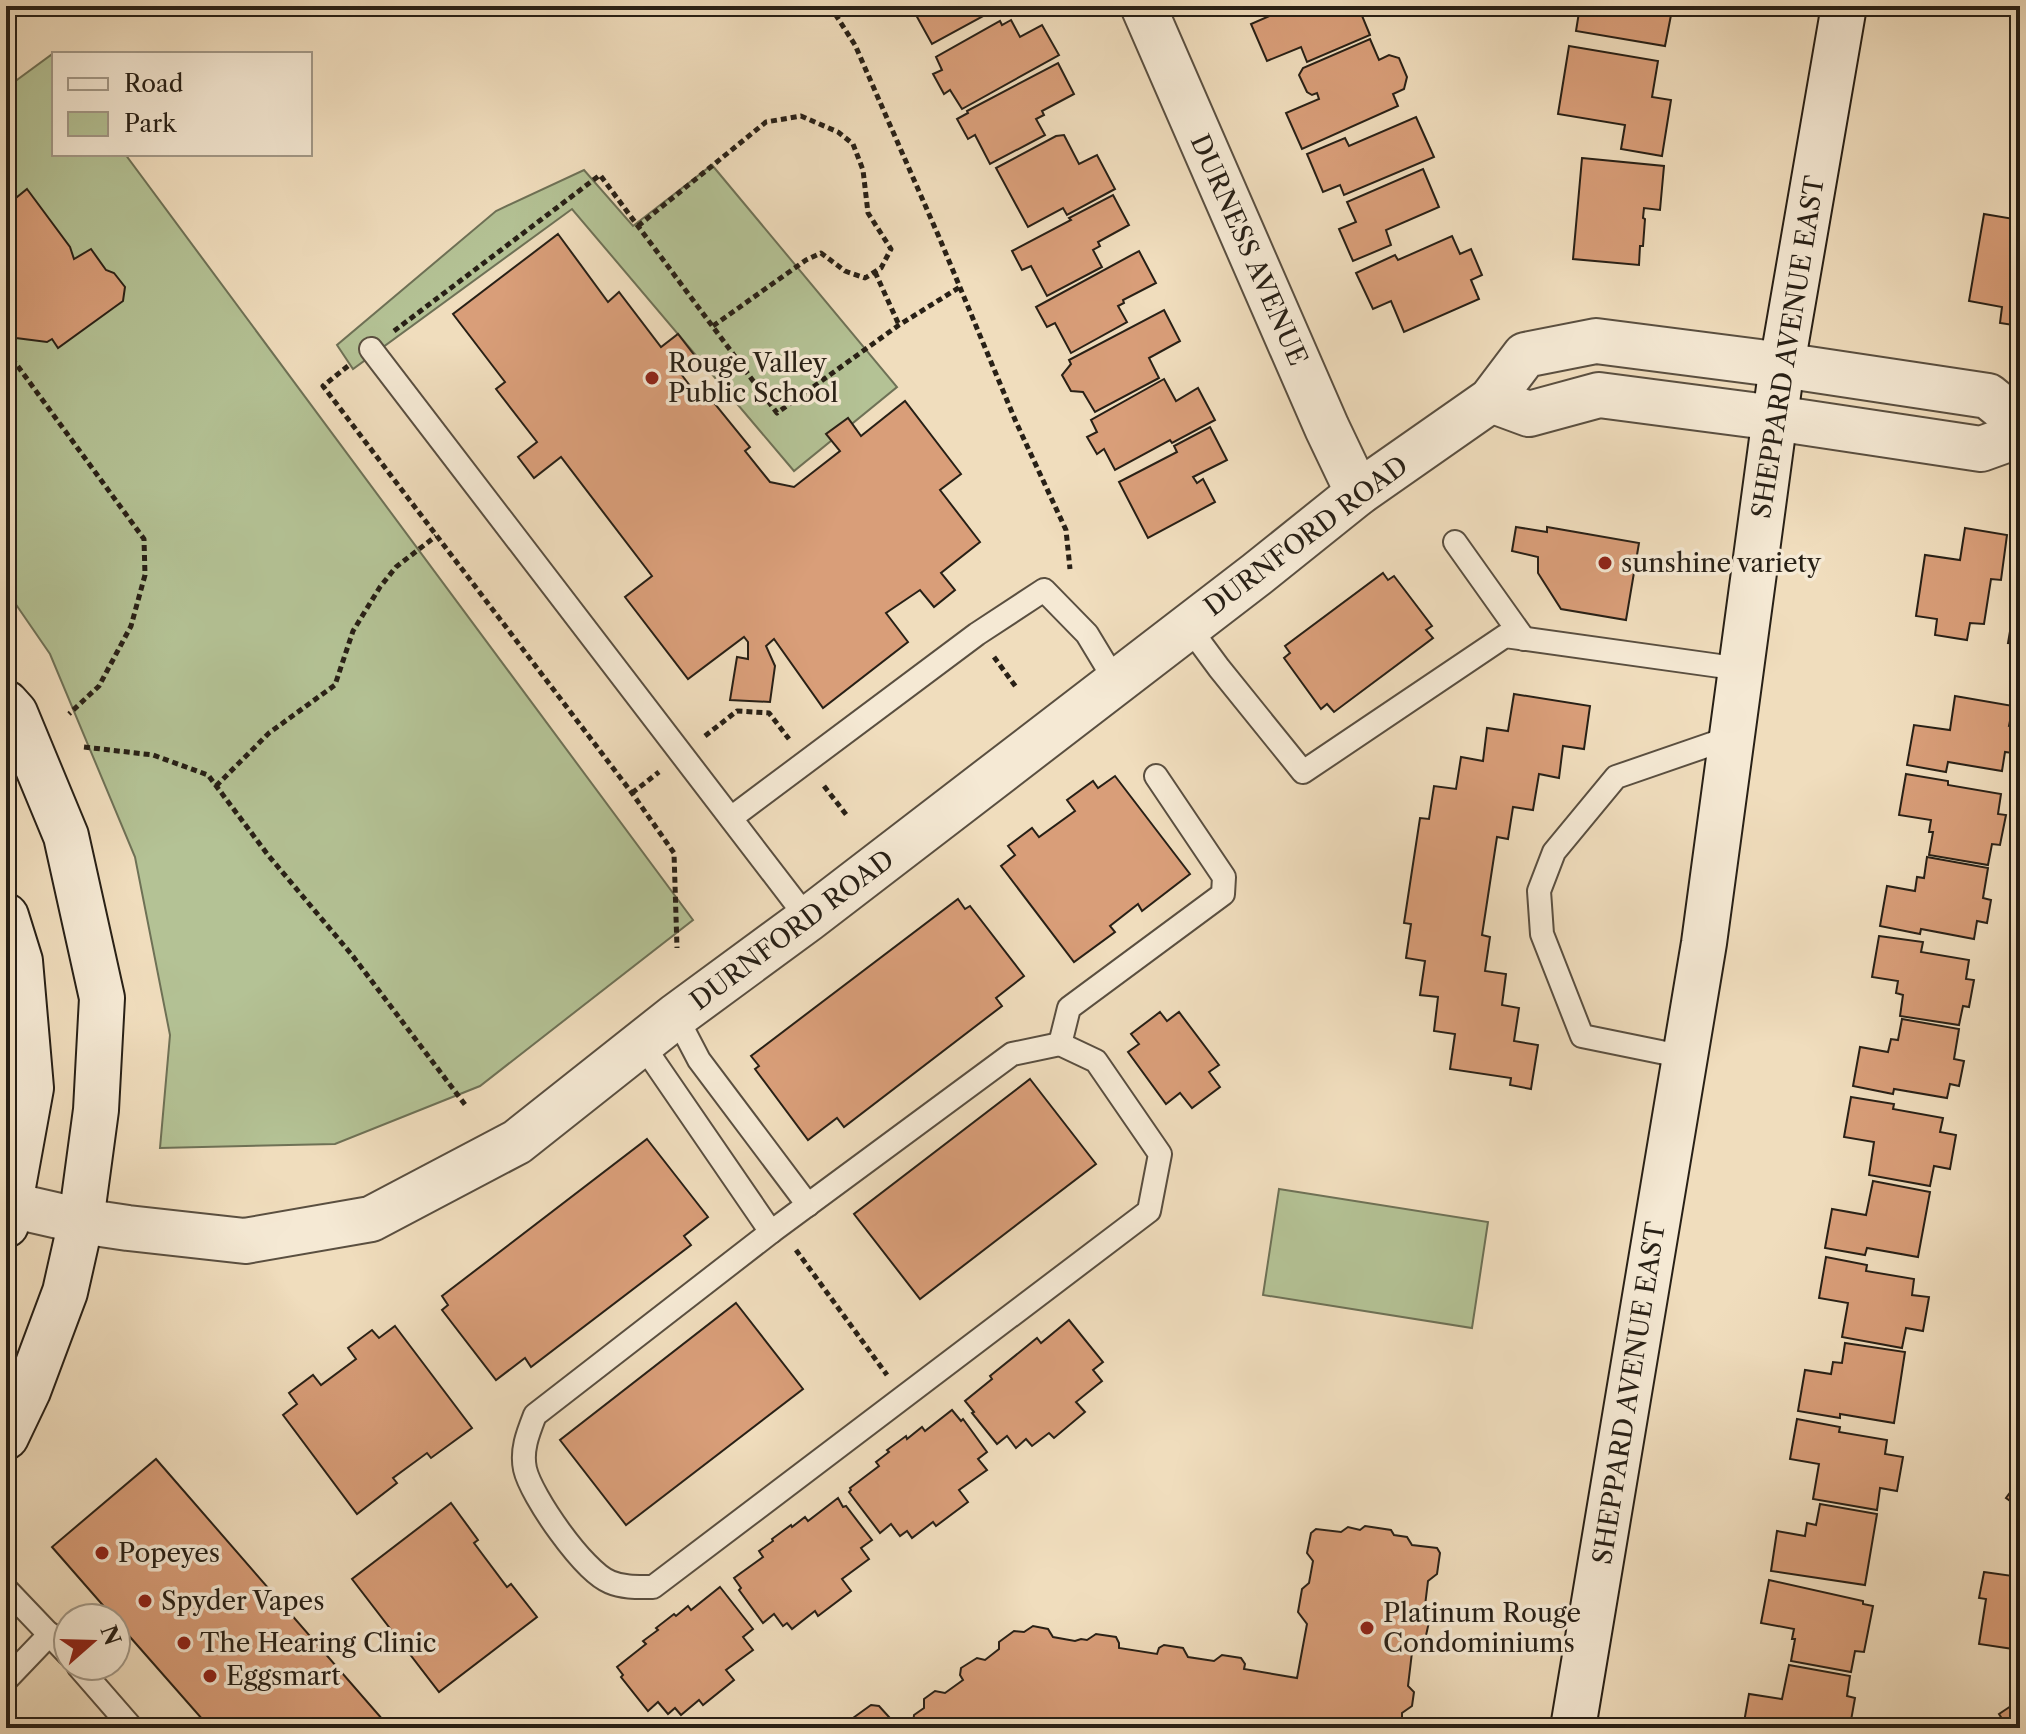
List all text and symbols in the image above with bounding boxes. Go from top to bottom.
legend [52,52,312,156]
text: Road [124,69,184,98]
text: Park [124,109,177,138]
street label: DURNESS AVENUE [1184,129,1314,371]
street label: SHEPPARD AVENUE EAST [1745,173,1831,520]
place label: Rouge Valley Public School [668,347,838,409]
marker: Rouge Valley Public School [643,369,661,387]
street label: DURNFORD ROAD [1198,449,1414,623]
place label: sunshine variety [1621,547,1822,579]
marker: sunshine variety [1596,554,1614,572]
street label: DURNFORD ROAD [684,843,900,1017]
street label: SHEPPARD AVENUE EAST [1586,1219,1672,1566]
place label: Popeyes [118,1537,220,1569]
marker: Popeyes [93,1544,111,1562]
place label: Spyder Vapes [161,1585,324,1617]
marker: Spyder Vapes [136,1592,154,1610]
place label: Platinum Rouge Condominiums [1383,1597,1581,1659]
north arrow [52,1602,132,1682]
marker: Platinum Rouge Condominiums [1358,1619,1376,1637]
text: N [94,1622,126,1649]
place label: The Hearing Clinic [200,1627,437,1659]
marker: The Hearing Clinic [175,1634,193,1652]
place label: Eggsmart [226,1660,341,1692]
marker: Eggsmart [201,1667,219,1685]

